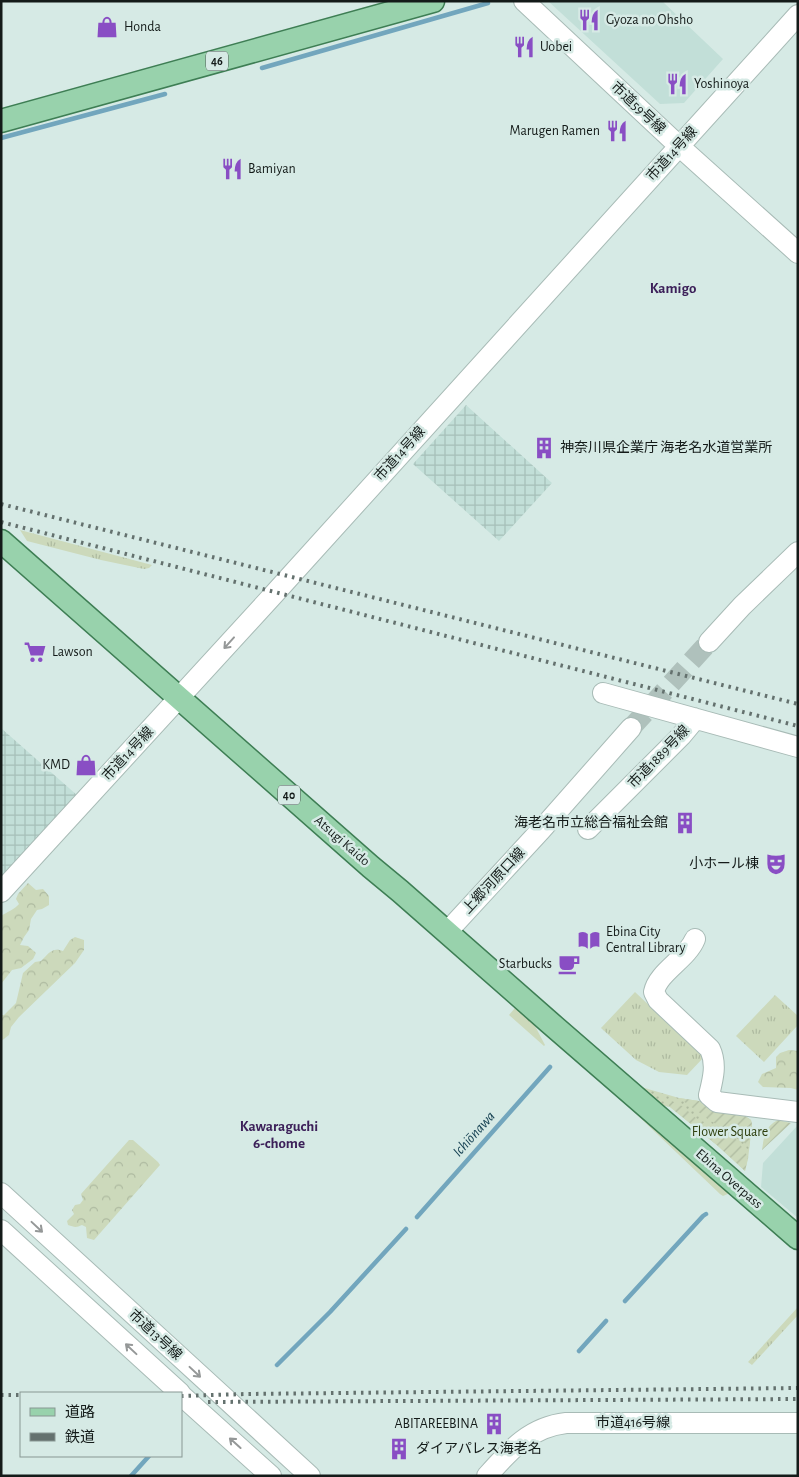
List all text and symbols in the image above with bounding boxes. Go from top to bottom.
restaurant icon: Gyoza no Ohsho [576,7,602,33]
place label: Gyoza no Ohsho [606,13,693,27]
shop icon: Honda [94,14,120,40]
place label: Honda [124,20,162,34]
restaurant icon: Uobei [511,34,537,60]
place label: Uobei [540,40,572,54]
road number: 46 [206,51,228,70]
restaurant icon: Yoshinoya [664,71,690,97]
place label: Yoshinoya [694,77,750,91]
street label: 市道59号線 [608,79,668,136]
restaurant icon: Marugen Ramen [604,118,630,144]
place label: Marugen Ramen [510,124,600,138]
street label: 市道14号線 [643,124,700,184]
restaurant icon: Bamiyan [219,156,245,182]
place label: Bamiyan [248,162,296,176]
district label: Kamigo [650,281,696,296]
street label: 市道14号線 [371,424,428,484]
building icon: 神奈川県企業庁 海老名水道営業所 [531,435,557,461]
place label: 神奈川県企業庁 海老名水道営業所 [560,440,772,455]
one-way arrow [224,636,235,649]
supermarket icon: Lawson [22,639,48,665]
place label: Lawson [52,645,93,659]
street label: 市道1889号線 [625,722,692,791]
street label: 市道14号線 [99,724,156,783]
shop icon: KMD [73,752,99,778]
place label: KMD [42,758,70,772]
road number: 40 [278,786,300,804]
building icon: 海老名市立総合福祉会館 [672,810,698,836]
street label: Atsugi Kaido [312,813,373,869]
place label: 海老名市立総合福祉会館 [514,815,668,830]
street label: 上郷河原口線 [460,845,528,916]
theatre icon: 小ホール棟 [763,851,789,877]
place label: 小ホール棟 [689,855,759,871]
place label: Ebina City Central Library [606,925,685,955]
library icon: Ebina City Central Library [576,927,602,953]
cafe icon: Starbucks [556,951,582,977]
place label: Starbucks [499,957,552,971]
water label: Ichiōnawa [450,1109,498,1159]
district label: Kawaraguchi 6-chome [240,1119,318,1151]
park label: Flower Square [692,1125,768,1139]
street label: Ebina Overpass [693,1147,765,1211]
one-way arrow [31,1221,43,1233]
street label: 市道13号線 [126,1306,185,1363]
one-way arrow [124,1343,137,1355]
one-way arrow [189,1366,202,1378]
legend [20,1392,182,1457]
text: 道路 [65,1404,95,1420]
building icon: ABITAREEBINA [481,1411,507,1437]
street label: 市道416号線 [596,1415,670,1430]
place label: ABITAREEBINA [394,1417,478,1431]
text: 鉄道 [65,1429,95,1445]
building icon: ダイアパレス海老名 [386,1436,412,1462]
one-way arrow [228,1437,241,1449]
place label: ダイアパレス海老名 [416,1441,542,1456]

